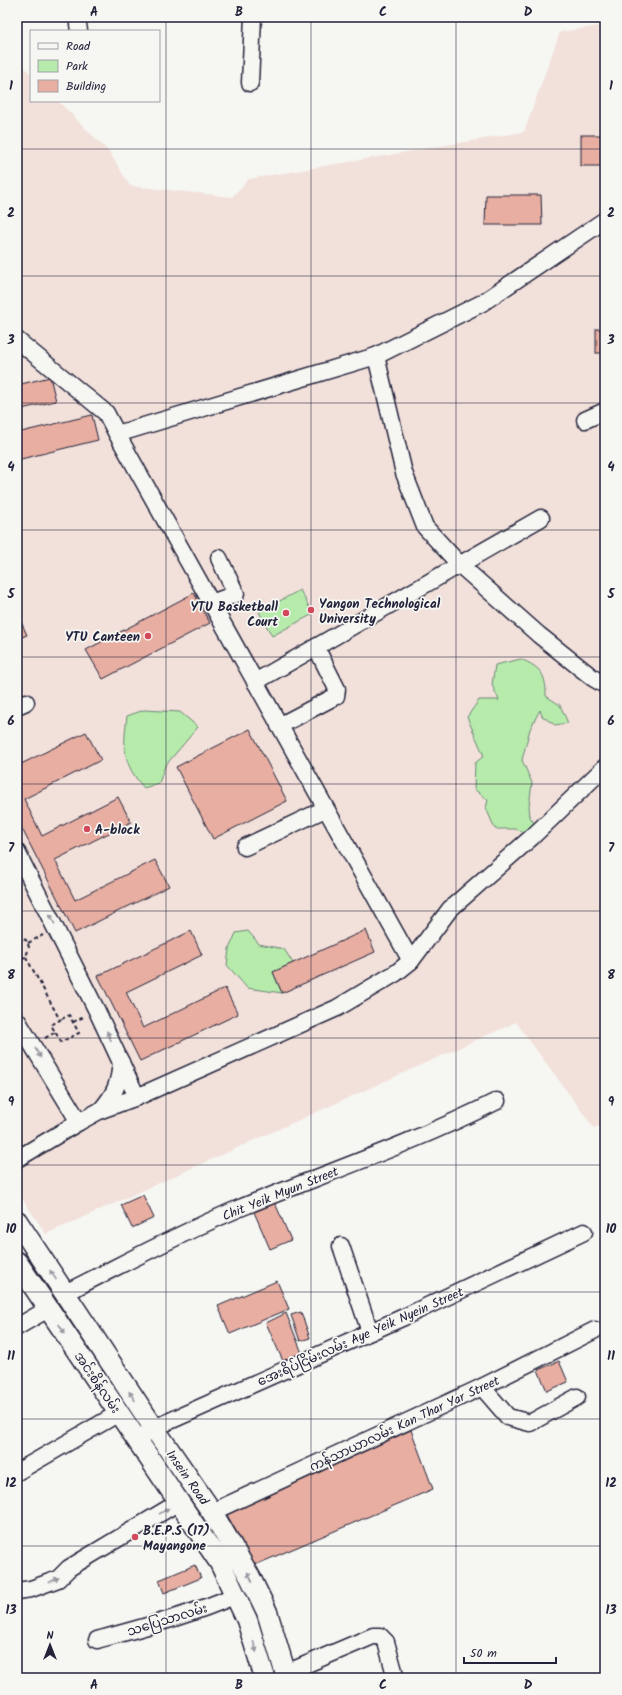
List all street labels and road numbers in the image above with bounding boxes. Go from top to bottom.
street label: Chit Yeik Myun Street [219,1161,343,1227]
street label: အေးရိပ်ငြိမ်းလမ်း Aye Yeik Nyein Street [254,1282,468,1392]
street label: အင်းစိန်လမ်း [68,1348,125,1418]
street label: ကန်သာယာလမ်း Kan Thar Yar Street [306,1371,504,1478]
street label: Insein Road [160,1446,214,1510]
street label: သပြေသာလမ်း [125,1598,210,1643]

